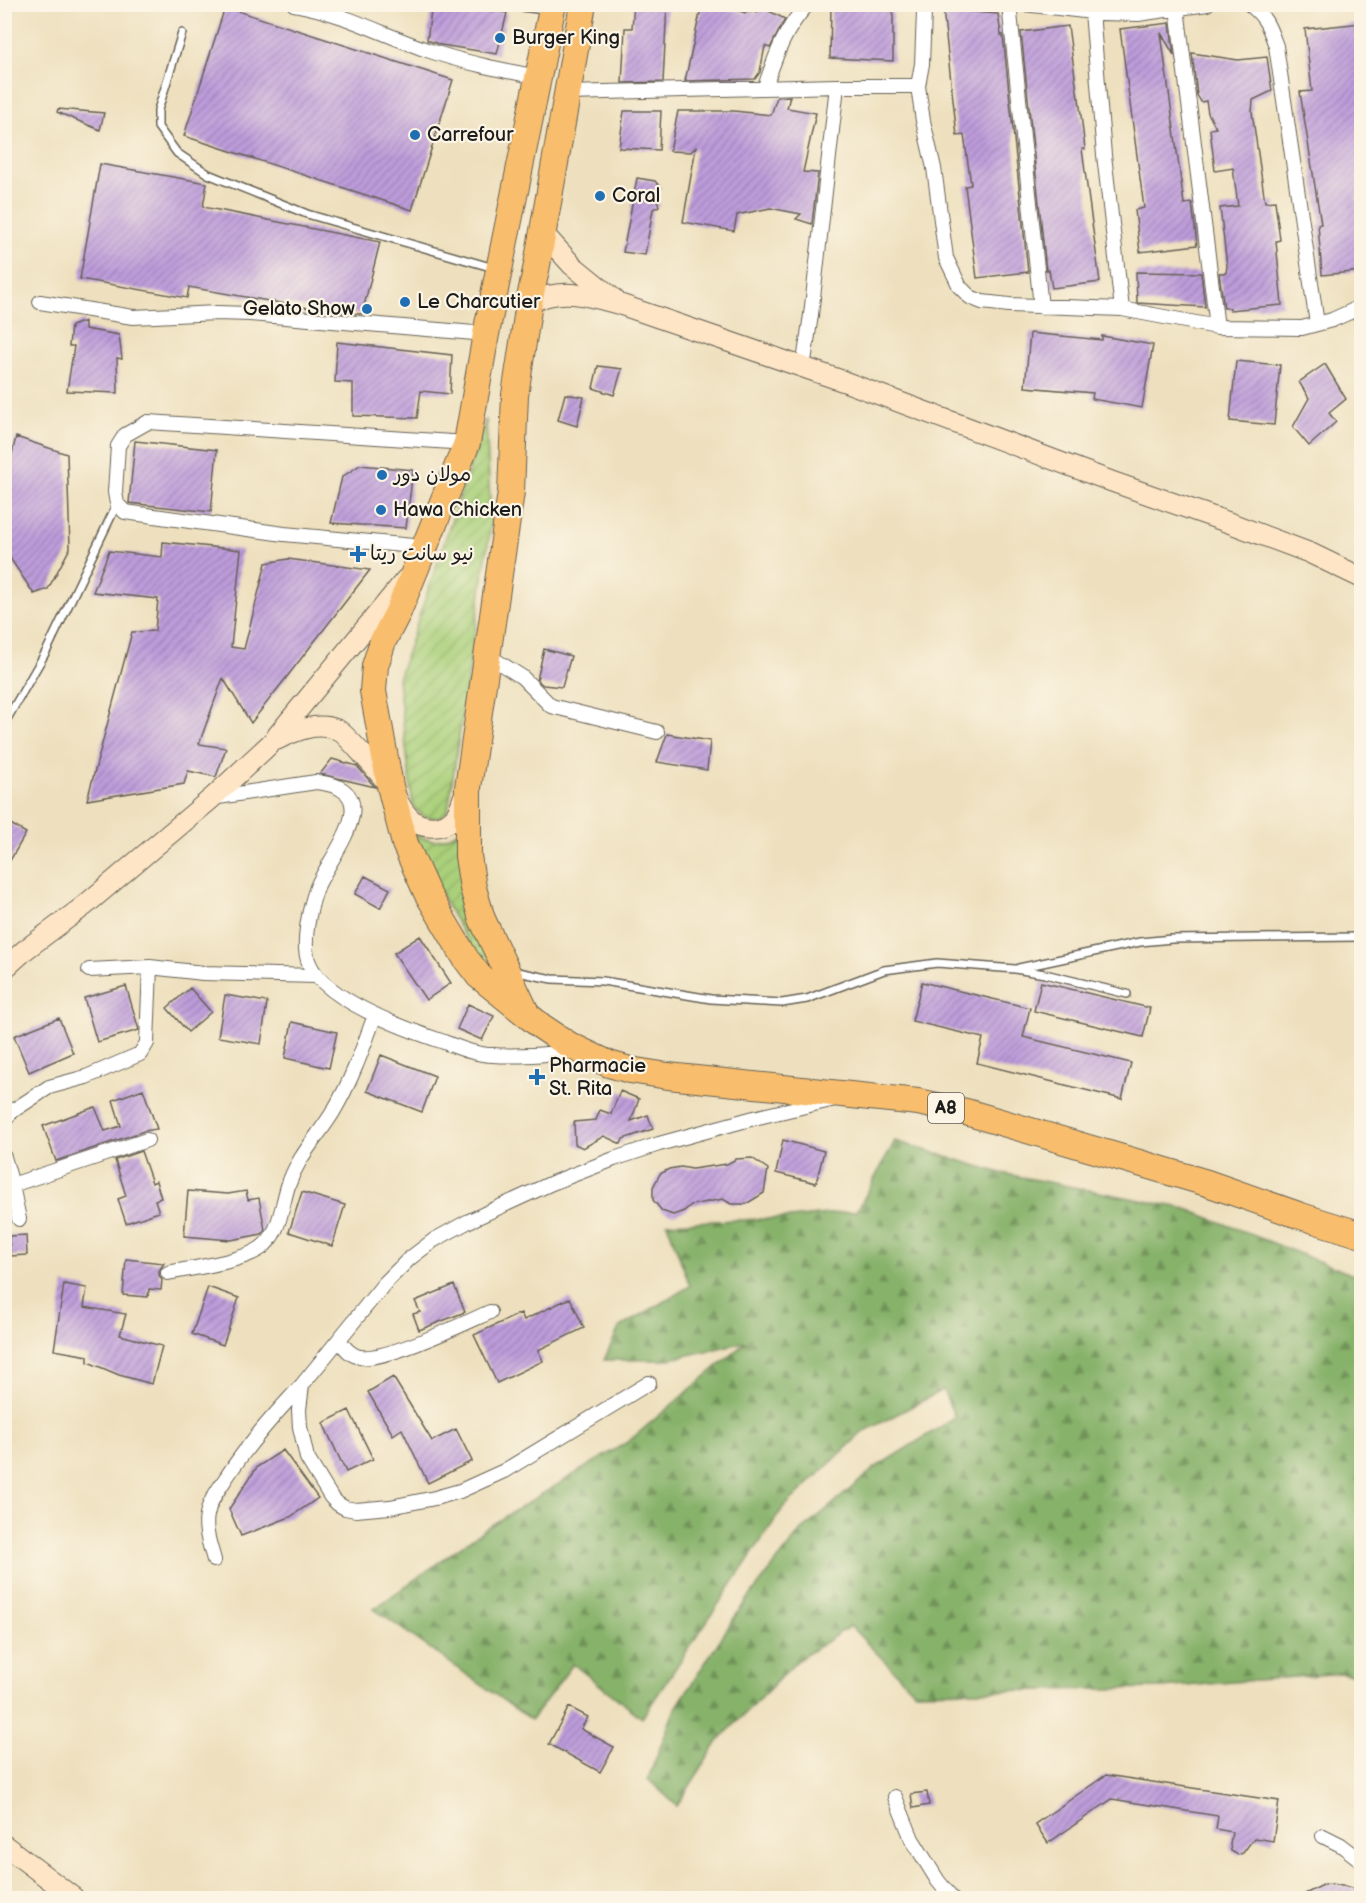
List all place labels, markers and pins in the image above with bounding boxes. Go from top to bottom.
place label: Burger King [512,26,620,50]
marker: Burger King [493,31,507,45]
place label: Carrefour [427,123,514,147]
marker: Carrefour [408,128,422,142]
place label: Coral [612,184,660,208]
marker: Coral [593,189,607,203]
place label: Le Charcutier [417,290,541,314]
marker: Le Charcutier [398,295,412,309]
place label: Gelato Show [243,297,356,321]
marker: Gelato Show [360,302,374,316]
place label: مولان دور [392,463,471,487]
marker: مولان دور [375,468,389,482]
place label: Hawa Chicken [393,498,522,522]
marker: Hawa Chicken [374,503,388,517]
place label: نيو سانت ريتا [370,542,474,566]
marker: نيو سانت ريتا [351,547,365,561]
place label: Pharmacie St. Rita [549,1054,646,1101]
marker: Pharmacie St. Rita [530,1070,544,1084]

